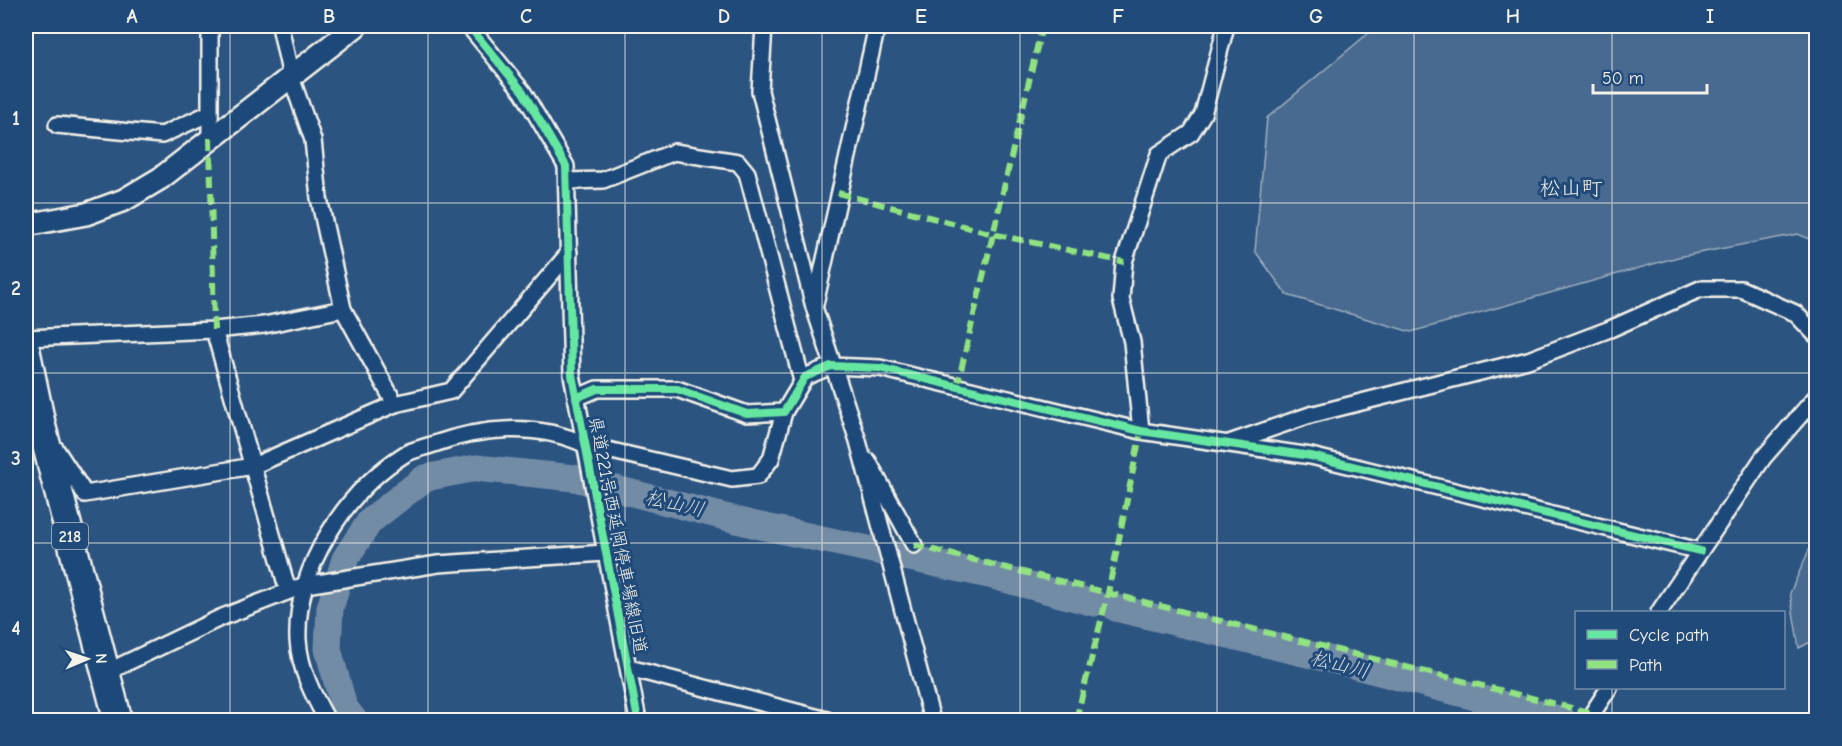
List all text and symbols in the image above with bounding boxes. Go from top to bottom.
text: A [126,5,138,28]
text: B [323,5,335,28]
text: C [520,5,532,28]
text: D [718,5,730,28]
text: E [915,5,927,28]
text: F [1112,5,1124,28]
text: G [1309,5,1323,28]
text: H [1506,5,1520,28]
text: I [1706,5,1714,28]
scale bar [1593,57,1707,95]
text: 50 m [1602,68,1644,89]
text: 1 [12,107,20,130]
district label: 松山町 [1540,176,1603,200]
text: 2 [11,277,21,300]
street label: 県道221号西延岡停車場線旧道 [584,414,651,656]
text: 3 [11,447,21,470]
water label: 松山川 [643,486,707,521]
road number: 218 [52,523,88,549]
legend [1575,611,1785,689]
text: 4 [11,617,21,640]
text: Cycle path [1629,625,1709,646]
north arrow [57,629,117,689]
water label: 松山川 [1308,646,1372,683]
text: N [92,653,110,664]
text: Path [1629,655,1662,676]

